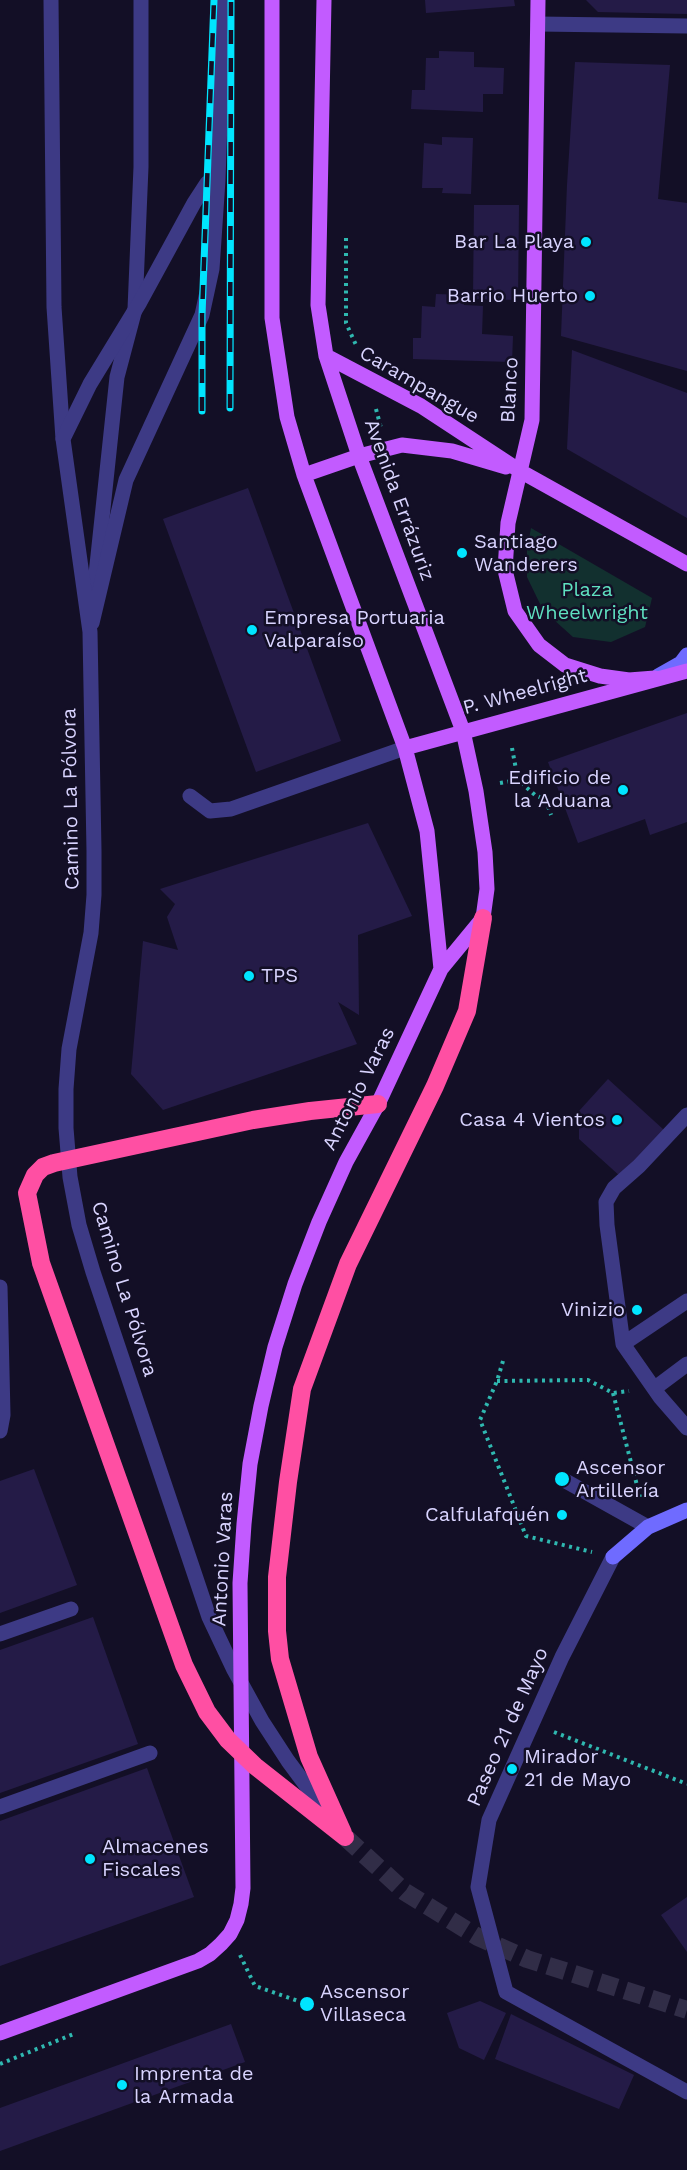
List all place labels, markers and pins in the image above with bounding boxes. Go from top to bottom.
place label: Bar La Playa [454,230,574,254]
marker: Bar La Playa [579,235,593,249]
place label: Barrio Huerto [447,284,578,308]
marker: Barrio Huerto [583,289,597,303]
place label: Santiago Wanderers [474,530,578,577]
marker: Santiago Wanderers [455,546,469,560]
place label: Empresa Portuaria Valparaíso [264,606,445,653]
marker: Empresa Portuaria Valparaíso [245,623,259,637]
place label: Edificio de la Aduana [508,766,611,813]
marker: Edificio de la Aduana [616,783,630,797]
place label: TPS [261,964,298,988]
marker: TPS [242,969,256,983]
place label: Casa 4 Vientos [459,1108,605,1132]
marker: Casa 4 Vientos [610,1113,624,1127]
place label: Vinizio [561,1298,625,1322]
marker: Vinizio [630,1303,644,1317]
place label: Ascensor Artillería [576,1456,665,1503]
marker: Ascensor Artillería [553,1470,571,1488]
place label: Calfulafquén [425,1503,550,1527]
marker: Calfulafquén [555,1508,569,1522]
place label: Mirador 21 de Mayo [524,1745,631,1792]
marker: Mirador 21 de Mayo [505,1762,519,1776]
place label: Almacenes Fiscales [102,1835,209,1882]
marker: Almacenes Fiscales [83,1852,97,1866]
place label: Ascensor Villaseca [320,1980,409,2027]
marker: Ascensor Villaseca [298,1995,316,2013]
place label: Imprenta de la Armada [134,2062,254,2109]
marker: Imprenta de la Armada [115,2078,129,2092]

